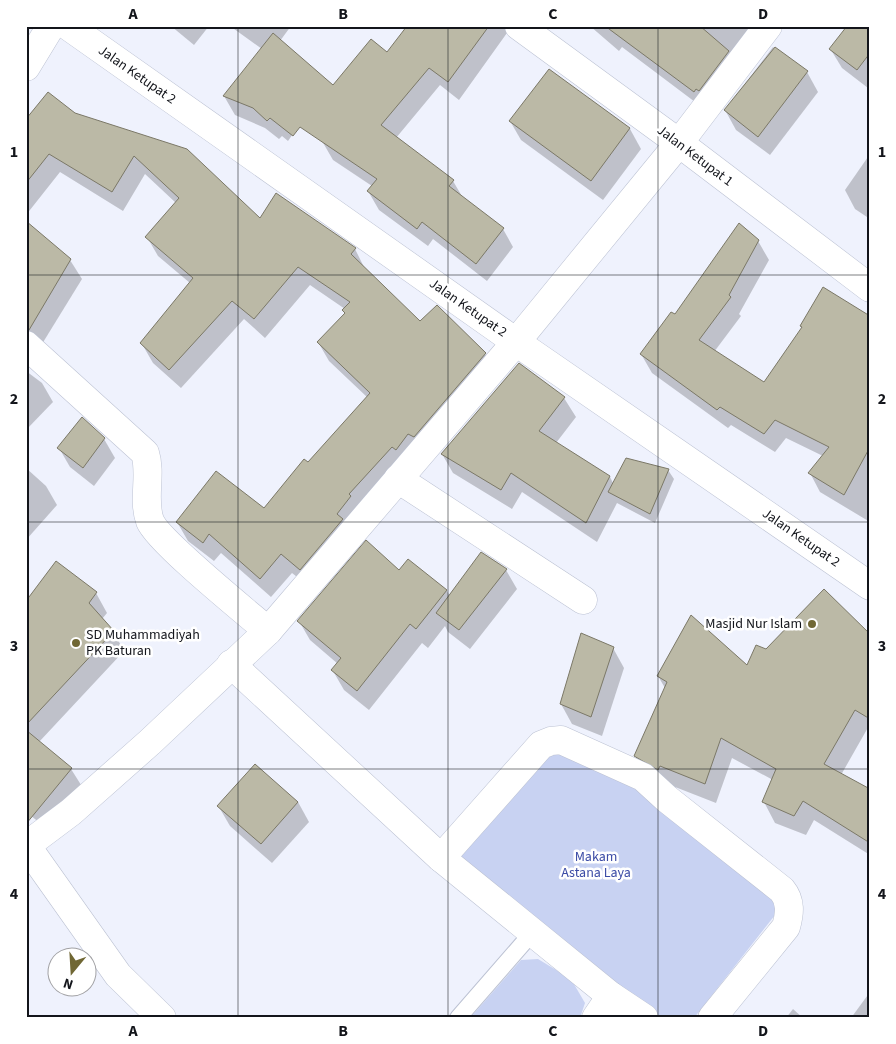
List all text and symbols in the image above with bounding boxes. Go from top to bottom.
text: A [127,3,138,25]
text: B [338,3,348,25]
text: C [548,3,558,25]
text: D [758,3,768,25]
street label: Jalan Ketupat 2 [94,41,180,109]
street label: Jalan Ketupat 1 [653,121,737,191]
text: 1 [10,141,18,163]
text: 1 [878,141,886,163]
street label: Jalan Ketupat 2 [425,274,511,342]
text: 2 [10,388,18,410]
text: 2 [878,388,886,410]
street label: Jalan Ketupat 2 [758,504,844,572]
place label: Masjid Nur Islam [705,614,802,634]
marker: Masjid Nur Islam [806,618,818,630]
place label: SD Muhammadiyah PK Baturan [86,625,200,661]
text: 3 [10,635,18,657]
text: 3 [878,635,886,657]
marker: SD Muhammadiyah PK Baturan [70,637,82,649]
park label: Makam Astana Laya [561,847,631,883]
text: 4 [10,883,19,905]
text: 4 [878,883,887,905]
north arrow [48,946,98,996]
text: N [61,972,76,994]
text: A [127,1020,138,1042]
text: B [338,1020,348,1042]
text: C [548,1020,558,1042]
text: D [758,1020,768,1042]

